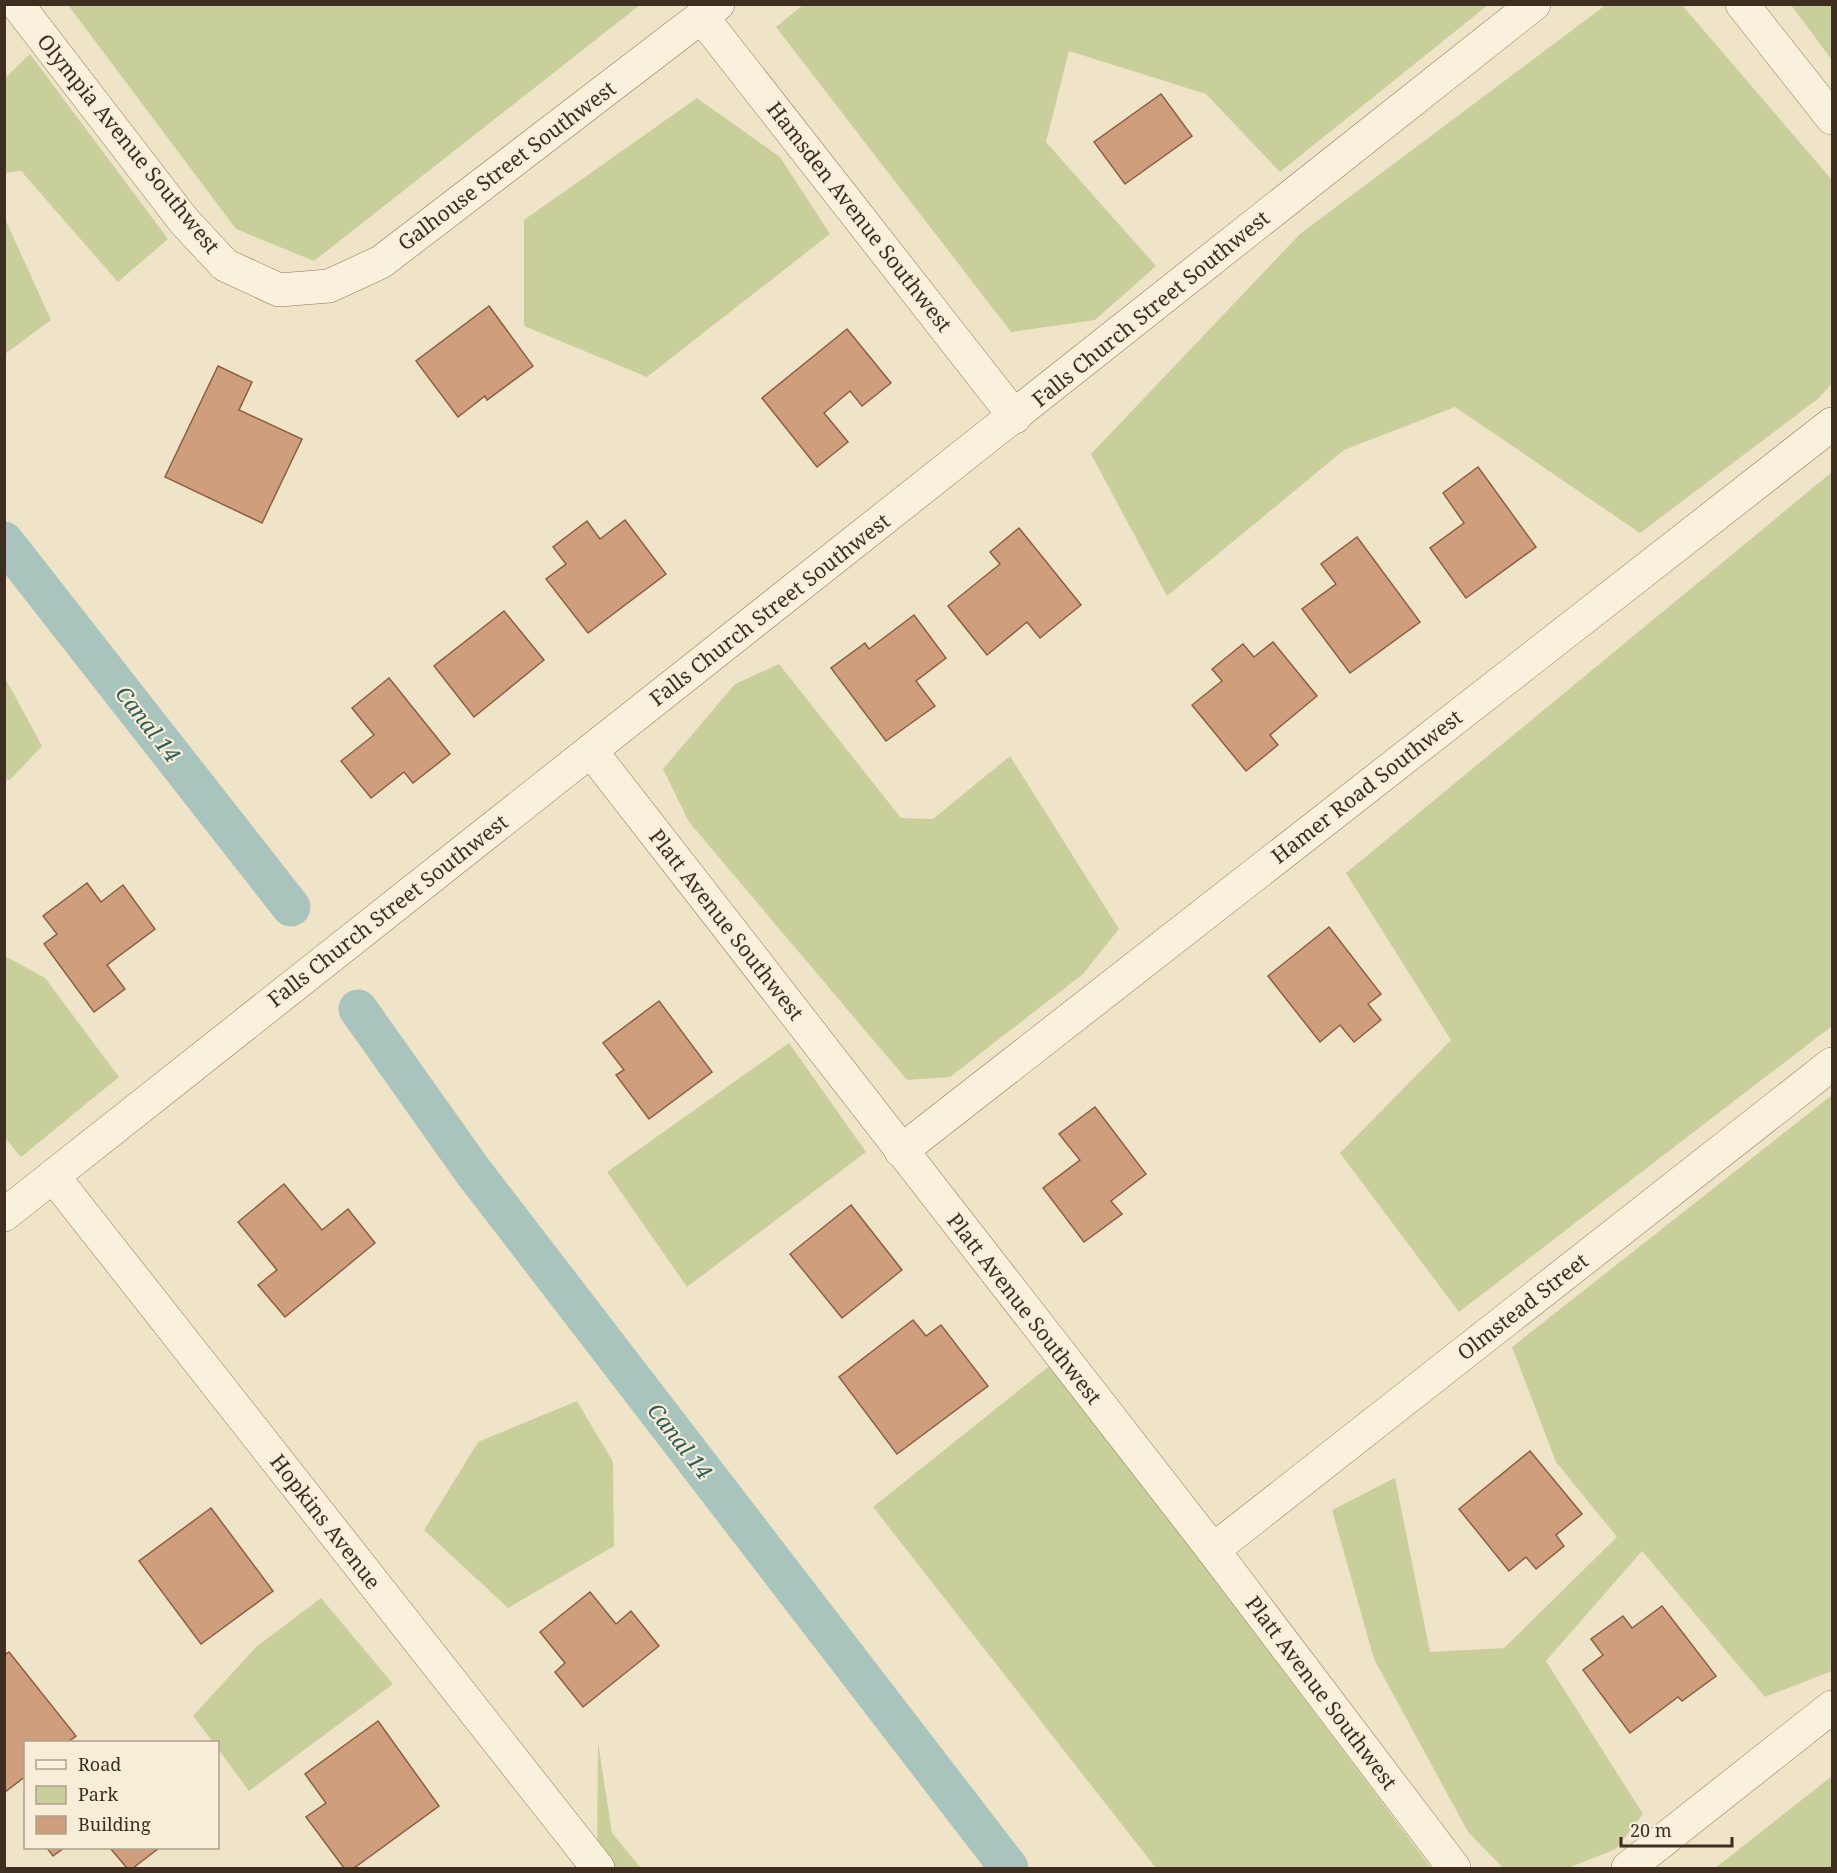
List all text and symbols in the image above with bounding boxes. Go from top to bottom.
street label: Olympia Avenue Southwest [31,28,226,259]
street label: Galhouse Street Southwest [392,74,621,256]
street label: Hamsden Avenue Southwest [761,95,959,337]
street label: Falls Church Street Southwest [1026,204,1275,413]
street label: Falls Church Street Southwest [643,507,895,712]
water label: Canal 14 [109,679,188,768]
street label: Hamer Road Southwest [1265,703,1468,870]
street label: Falls Church Street Southwest [261,808,513,1013]
street label: Platt Avenue Southwest [643,823,810,1026]
street label: Platt Avenue Southwest [941,1207,1108,1410]
street label: Olmstead Street [1451,1246,1594,1366]
water label: Canal 14 [641,1396,720,1485]
street label: Hopkins Avenue [264,1448,387,1595]
street label: Platt Avenue Southwest [1240,1590,1404,1795]
legend [24,1741,219,1849]
text: Road [78,1752,121,1776]
text: Park [78,1782,118,1806]
scale bar [1621,1810,1732,1848]
text: Building [78,1812,151,1836]
text: 20 m [1630,1818,1672,1842]

